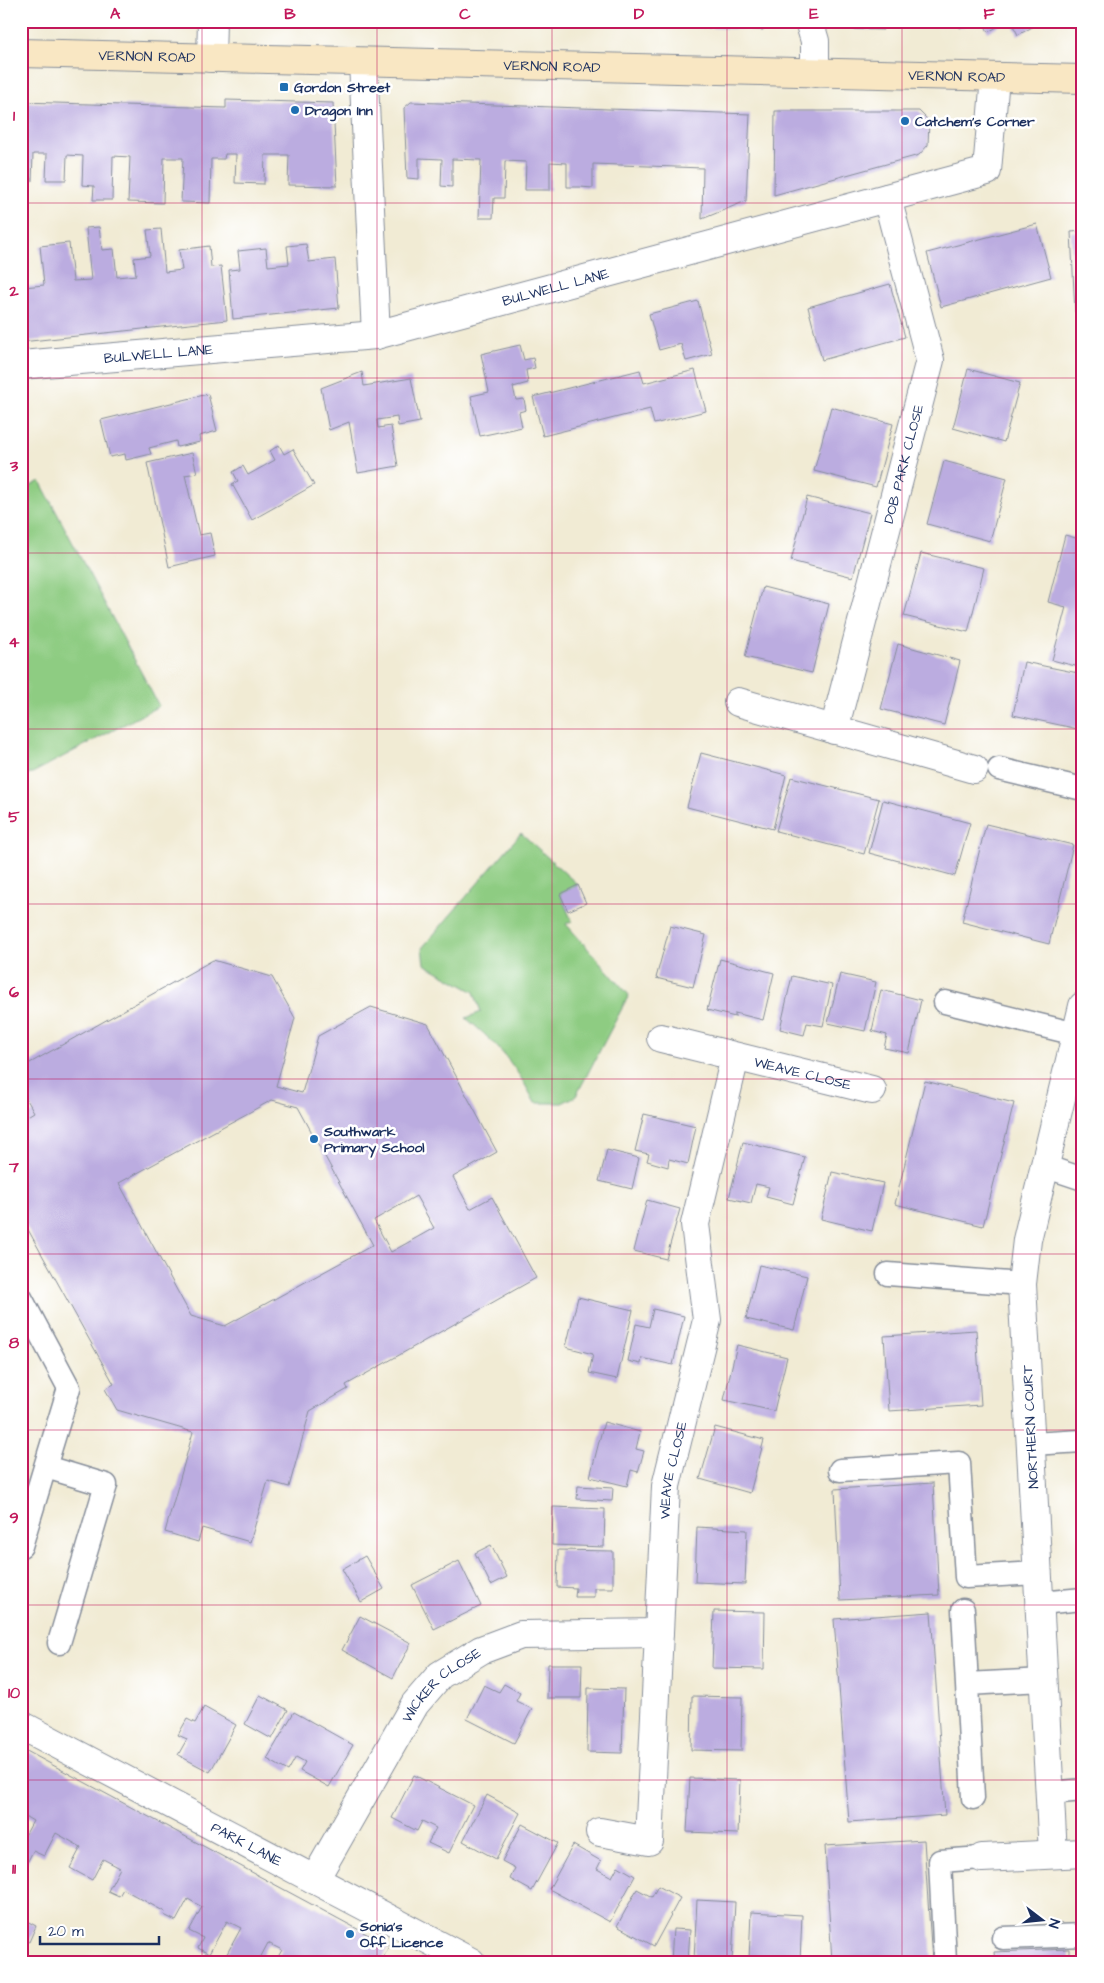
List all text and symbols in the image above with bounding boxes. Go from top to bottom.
text: A [110,3,121,25]
text: B [284,3,296,25]
text: C [459,3,471,25]
text: D [634,3,645,25]
text: E [809,3,819,25]
text: F [983,3,995,25]
street label: VERNON ROAD [98,46,196,68]
street label: VERNON ROAD [503,56,601,78]
street label: VERNON ROAD [908,66,1005,88]
place label: Gordon Street [294,78,390,98]
marker: Gordon Street [278,81,290,93]
place label: Dragon Inn [305,101,373,122]
marker: Dragon Inn [289,104,301,116]
text: 1 [13,105,16,127]
place label: Catchem's Corner [915,112,1035,132]
marker: Catchem's Corner [899,115,911,127]
street label: BULWELL LANE [500,264,612,312]
text: 2 [8,280,19,302]
street label: BULWELL LANE [103,340,215,369]
street label: DOB PARK CLOSE [879,402,929,526]
text: 3 [9,455,19,477]
text: 4 [9,631,20,653]
text: 5 [8,806,20,828]
text: 6 [9,981,19,1003]
street label: WEAVE CLOSE [752,1052,854,1096]
place label: Southwark Primary School [323,1122,425,1158]
marker: Southwark Primary School [308,1133,320,1145]
text: 7 [8,1156,19,1178]
text: 8 [9,1332,20,1354]
street label: NORTHERN COURT [1018,1364,1044,1489]
street label: WEAVE CLOSE [655,1419,693,1519]
text: 9 [9,1507,19,1529]
street label: WICKER CLOSE [398,1643,486,1726]
text: 10 [8,1682,20,1704]
street label: PARK LANE [207,1818,286,1872]
text: 11 [12,1858,17,1880]
north arrow [1016,1896,1066,1946]
scale bar [40,1913,159,1945]
text: N [1043,1916,1064,1930]
place label: Sonia's Off Licence [359,1917,444,1953]
text: 20 m [48,1921,84,1942]
marker: Sonia's Off Licence [344,1928,356,1940]

